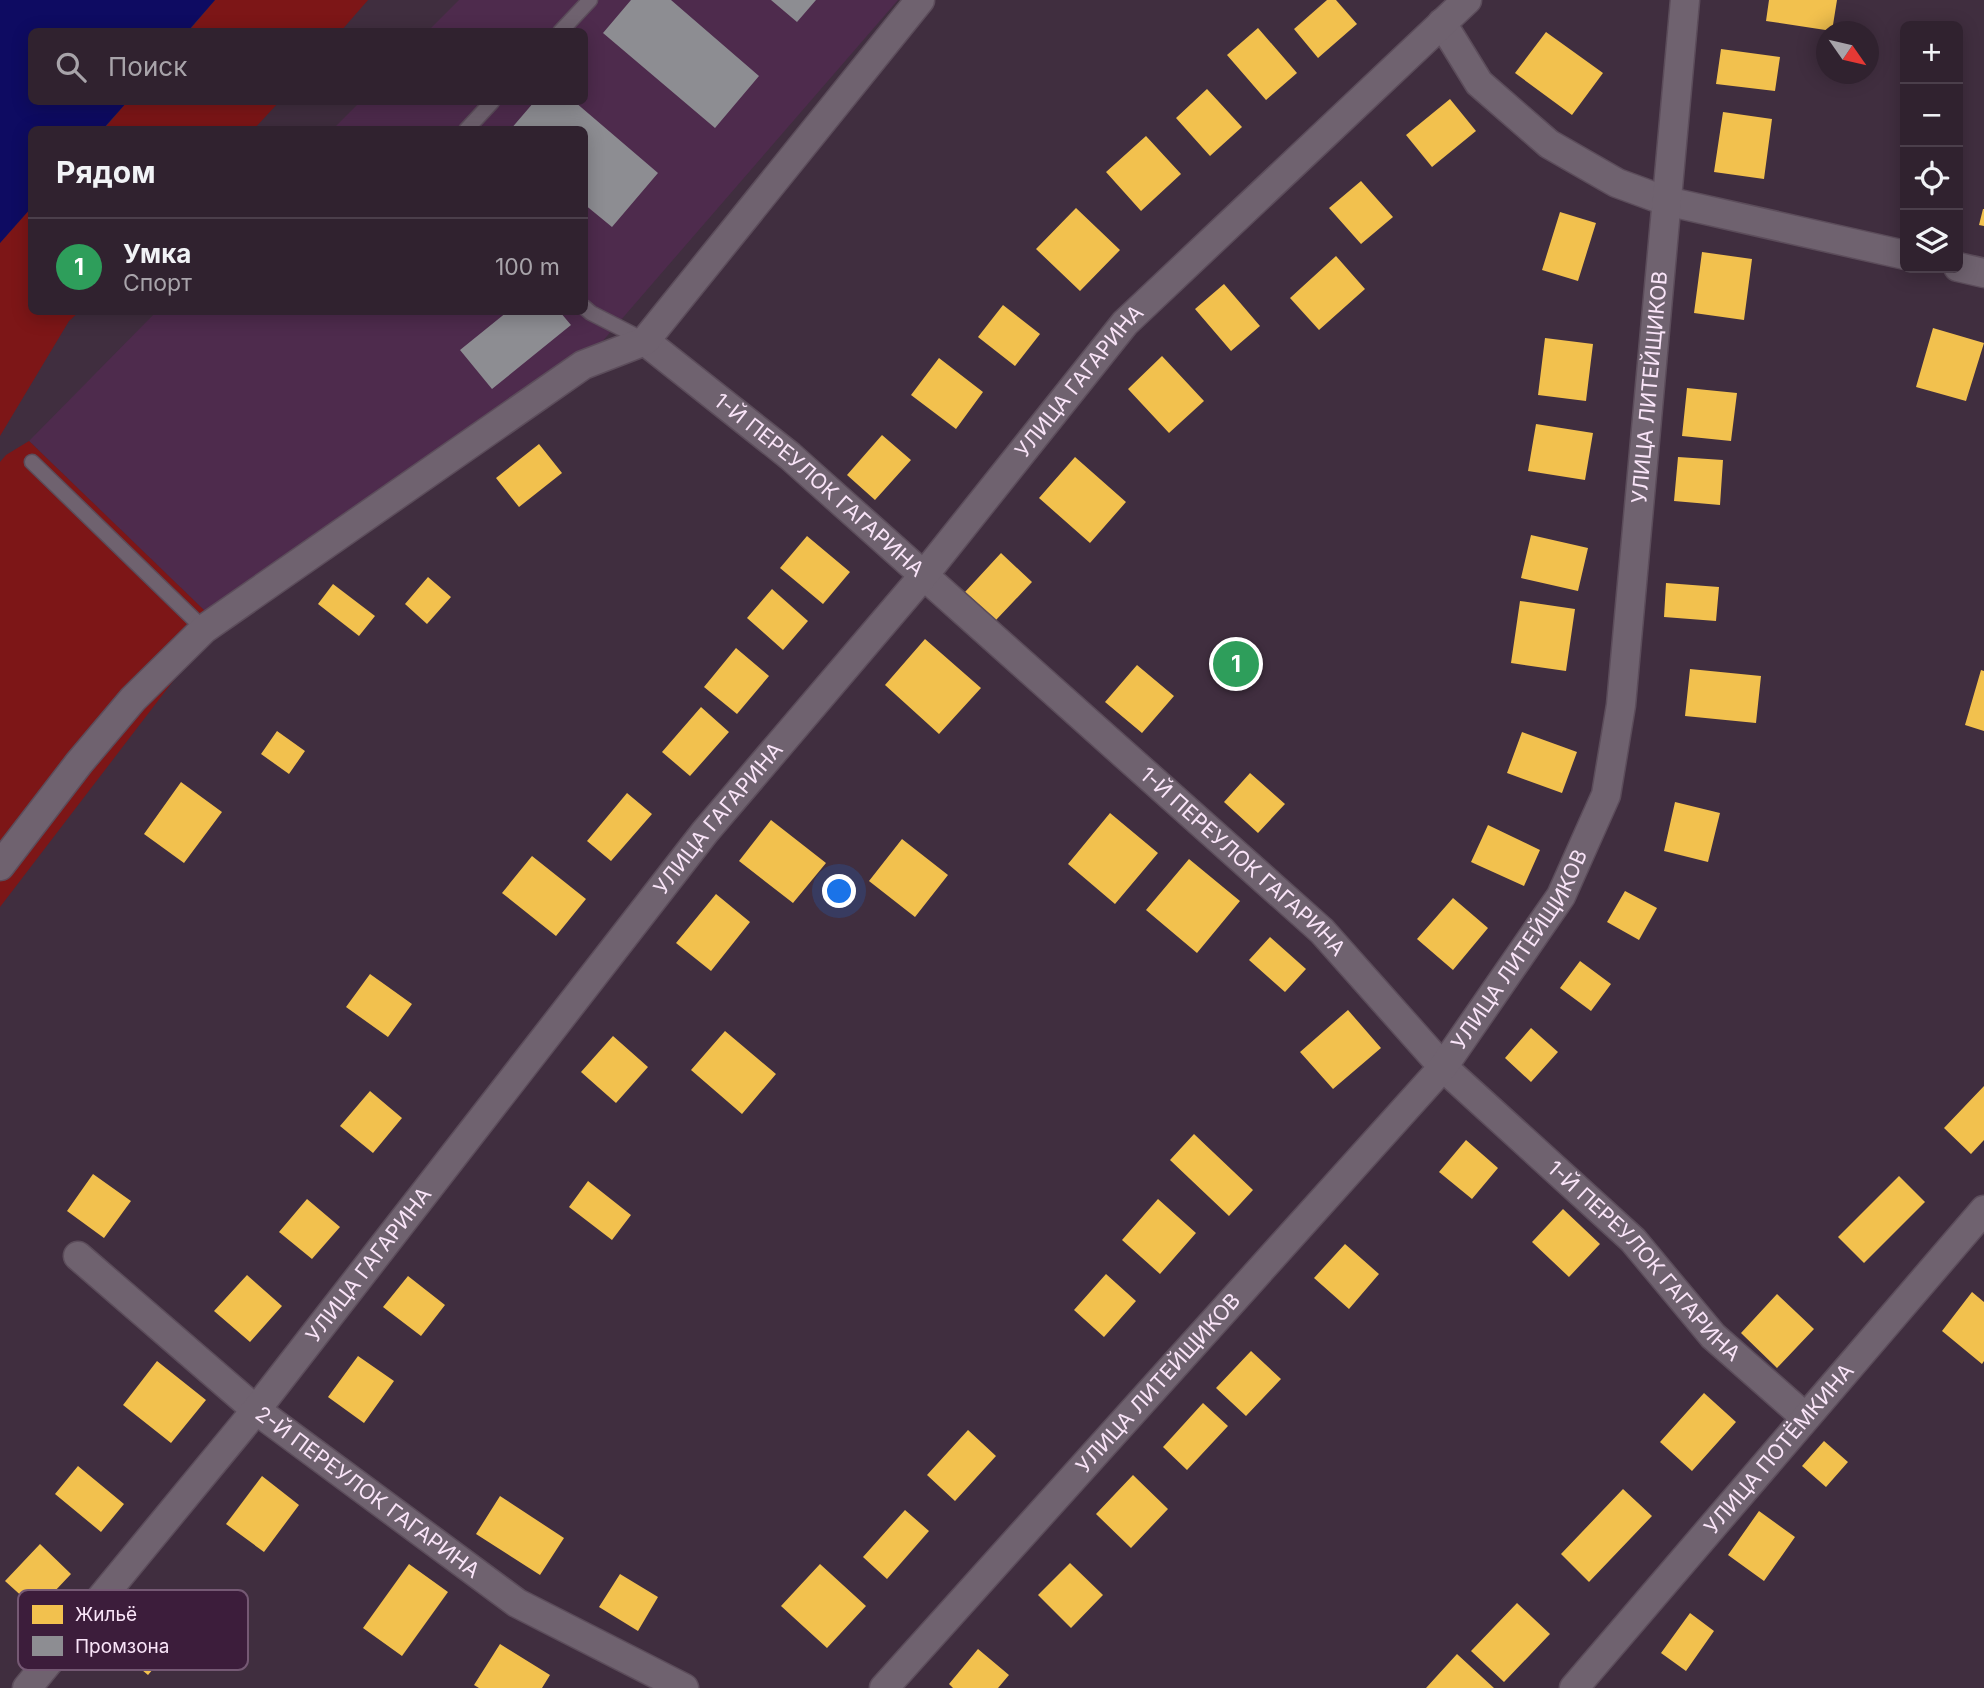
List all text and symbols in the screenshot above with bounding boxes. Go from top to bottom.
north arrow [1816,21,1879,84]
map controls [1900,21,1963,273]
button: + [1900,21,1963,84]
search box [28,28,588,105]
icon: search [52,48,90,86]
text: Поиск [108,51,187,82]
button: − [1900,84,1963,147]
button: locate [1900,147,1963,210]
text: Рядом [56,154,156,190]
button: layers [1900,210,1963,273]
text: Умка [123,238,191,269]
text: 1 [74,253,84,281]
text: 100 m [495,253,560,281]
text: Спорт [123,269,192,297]
street label: УЛИЦА ЛИТЕЙЩИКОВ [1626,270,1672,505]
street label: УЛИЦА ГАГАРИНА [1010,299,1148,462]
street label: 1-Й ПЕРЕУЛОК ГАГАРИНА [709,388,929,582]
pin: 1 [1213,638,1259,690]
street label: УЛИЦА ГАГАРИНА [648,737,788,899]
street label: 1-Й ПЕРЕУЛОК ГАГАРИНА [1135,762,1351,961]
street label: УЛИЦА ЛИТЕЙЩИКОВ [1446,846,1592,1054]
your location [822,874,856,908]
street label: 1-Й ПЕРЕУЛОК ГАГАРИНА [1543,1155,1746,1366]
street label: УЛИЦА ГАГАРИНА [300,1182,436,1347]
street label: УЛИЦА ЛИТЕЙЩИКОВ [1071,1288,1245,1478]
street label: УЛИЦА ПОТЁМКИНА [1699,1358,1859,1539]
street label: 2-Й ПЕРЕУЛОК ГАГАРИНА [251,1401,485,1583]
legend [18,1590,248,1670]
text: Жильё [75,1603,137,1626]
text: Промзона [75,1635,169,1658]

